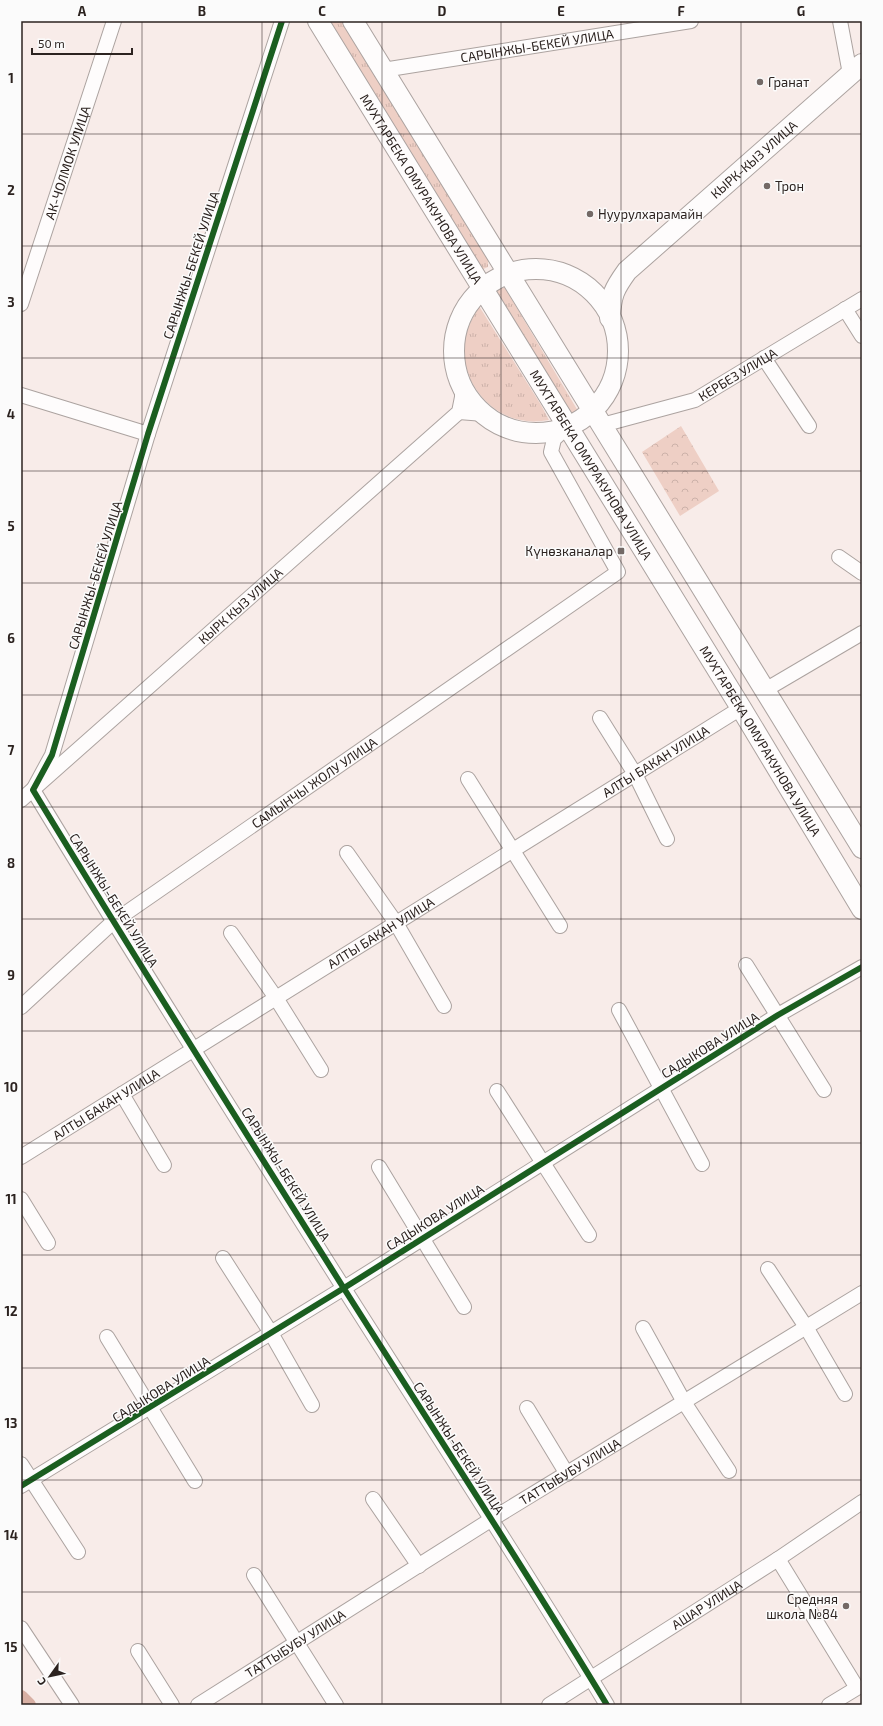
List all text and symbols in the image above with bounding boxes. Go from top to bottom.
text: A [78,3,87,19]
text: B [198,3,206,19]
text: C [318,3,326,19]
text: D [438,3,447,19]
text: E [557,3,565,19]
text: F [677,3,685,19]
text: G [797,3,805,19]
street label: САРЫНЖЫ-БЕКЕЙ УЛИЦА [459,25,615,66]
scale bar [32,30,132,56]
text: 50 m [38,36,65,50]
text: 1 [8,70,14,86]
place label: Гранат [768,74,810,90]
marker: Гранат [755,77,765,87]
street label: МУХТАРБЕКА ОМУРАКУНОВА УЛИЦА [357,91,486,287]
street label: АК-ЧОЛМОК УЛИЦА [41,104,94,221]
street label: КЫРК-КЫЗ УЛИЦА [707,117,800,202]
place label: Трон [775,178,804,194]
marker: Трон [762,181,772,191]
text: 2 [7,182,15,198]
street label: САРЫНЖЫ-БЕКЕЙ УЛИЦА [159,189,223,341]
place label: Нуурулхарамайн [598,206,703,222]
marker: Нуурулхарамайн [585,209,595,219]
text: 3 [7,294,15,310]
street label: КЕРБЕЗ УЛИЦА [695,344,780,404]
street label: МУХТАРБЕКА ОМУРАКУНОВА УЛИЦА [527,367,656,563]
text: 4 [7,406,15,422]
street label: САРЫНЖЫ-БЕКЕЙ УЛИЦА [65,499,125,651]
text: 5 [7,518,15,534]
place label: Күнөзканалар [525,543,613,559]
marker: Күнөзканалар [616,546,626,556]
street label: КЫРК КЫЗ УЛИЦА [195,564,286,647]
text: 6 [7,630,15,646]
street label: МУХТАРБЕКА ОМУРАКУНОВА УЛИЦА [697,643,824,839]
street label: АЛТЫ БАКАН УЛИЦА [599,722,712,800]
street label: САМЫНЧЫ ЖОЛУ УЛИЦА [248,734,380,832]
text: 7 [8,742,15,758]
street label: САРЫНЖЫ-БЕКЕЙ УЛИЦА [66,830,162,970]
text: 8 [7,855,15,871]
street label: АЛТЫ БАКАН УЛИЦА [324,893,437,972]
text: 9 [7,967,15,983]
street label: САДЫКОВА УЛИЦА [658,1008,762,1082]
street label: АЛТЫ БАКАН УЛИЦА [50,1065,162,1143]
text: 10 [4,1079,18,1095]
street label: САРЫНЖЫ-БЕКЕЙ УЛИЦА [238,1104,334,1244]
street label: САДЫКОВА УЛИЦА [383,1180,487,1254]
text: 11 [5,1191,17,1207]
text: 12 [4,1303,18,1319]
street label: САДЫКОВА УЛИЦА [109,1352,213,1426]
street label: САРЫНЖЫ-БЕКЕЙ УЛИЦА [410,1379,508,1517]
text: 13 [5,1415,18,1431]
street label: ТАТТЫБУБУ УЛИЦА [516,1435,623,1508]
text: 14 [4,1527,18,1543]
street label: АШАР УЛИЦА [669,1576,745,1633]
place label: Средняя школа №84 [766,1591,838,1622]
marker: Средняя школа №84 [841,1601,851,1611]
street label: ТАТТЫБУБУ УЛИЦА [242,1606,348,1681]
text: 15 [5,1639,17,1655]
north arrow [30,1656,70,1696]
text: С [34,1675,48,1688]

